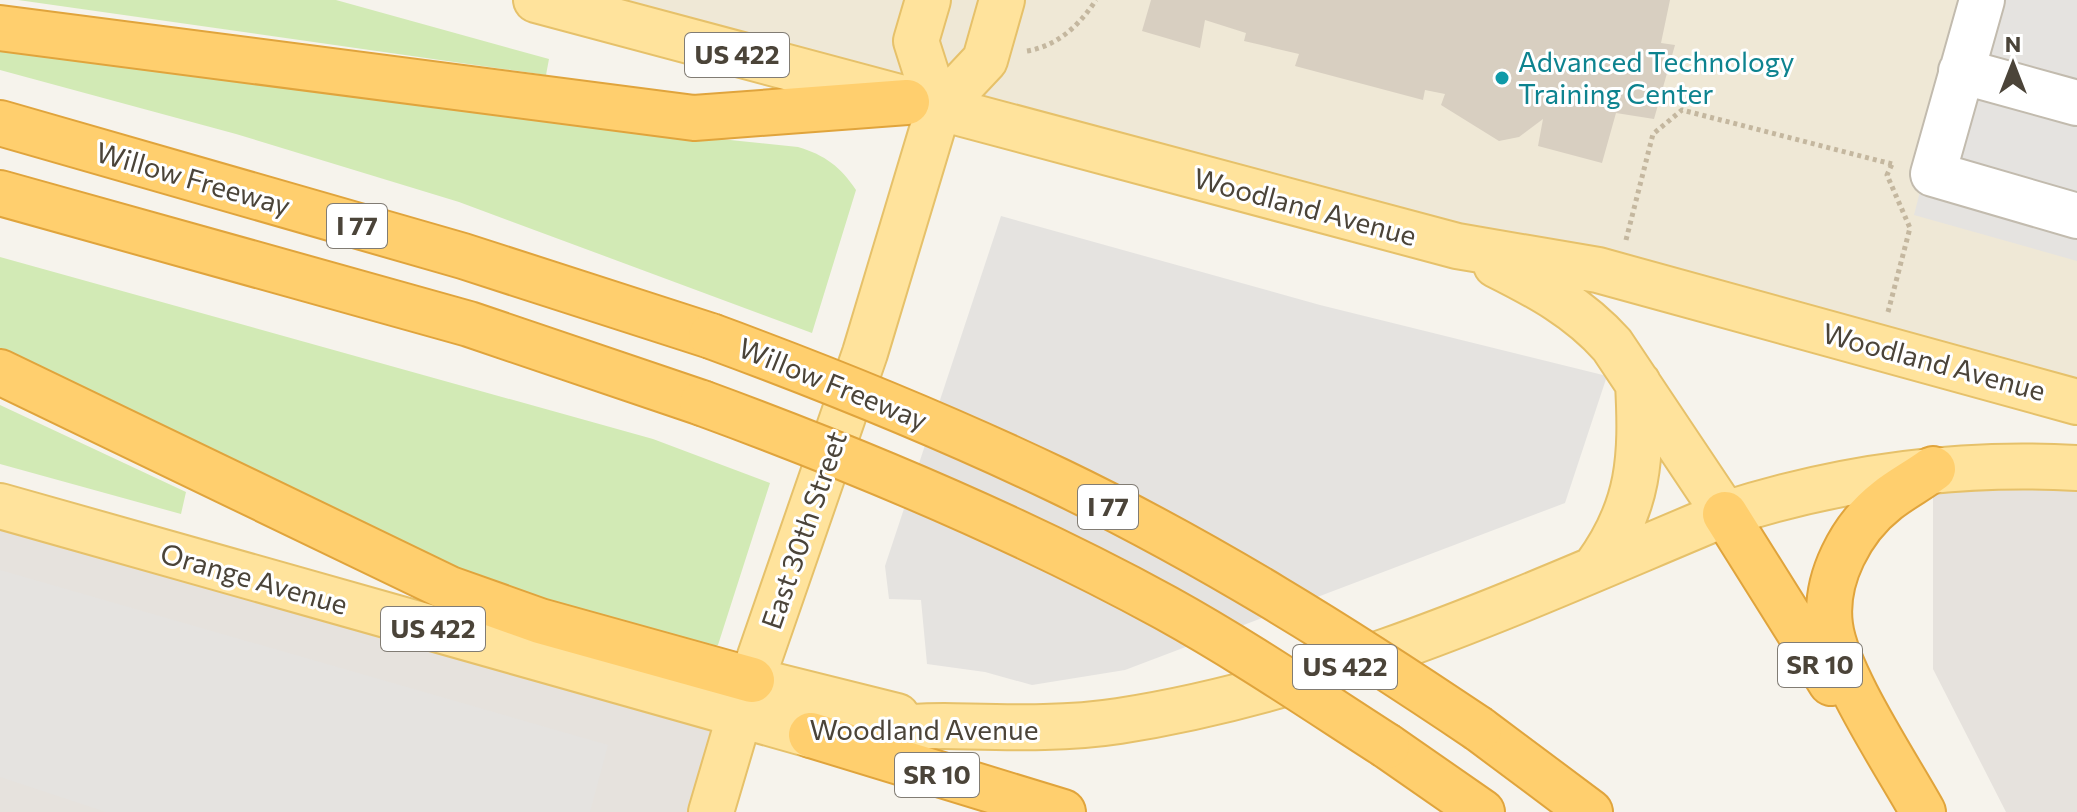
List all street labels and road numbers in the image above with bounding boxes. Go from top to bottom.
road number: US 422 [685,33,789,77]
street label: Willow Freeway [92,134,294,222]
street label: Woodland Avenue [1190,160,1420,252]
road number: I 77 [327,204,387,248]
street label: Woodland Avenue [1819,315,2049,407]
street label: Willow Freeway [734,330,933,436]
street label: East 30th Street [753,426,853,633]
road number: I 77 [1078,485,1138,529]
street label: Orange Avenue [157,535,352,621]
road number: US 422 [381,607,485,651]
road number: SR 10 [1778,643,1862,687]
road number: US 422 [1293,645,1397,689]
street label: Woodland Avenue [810,712,1038,746]
road number: SR 10 [895,753,979,797]

